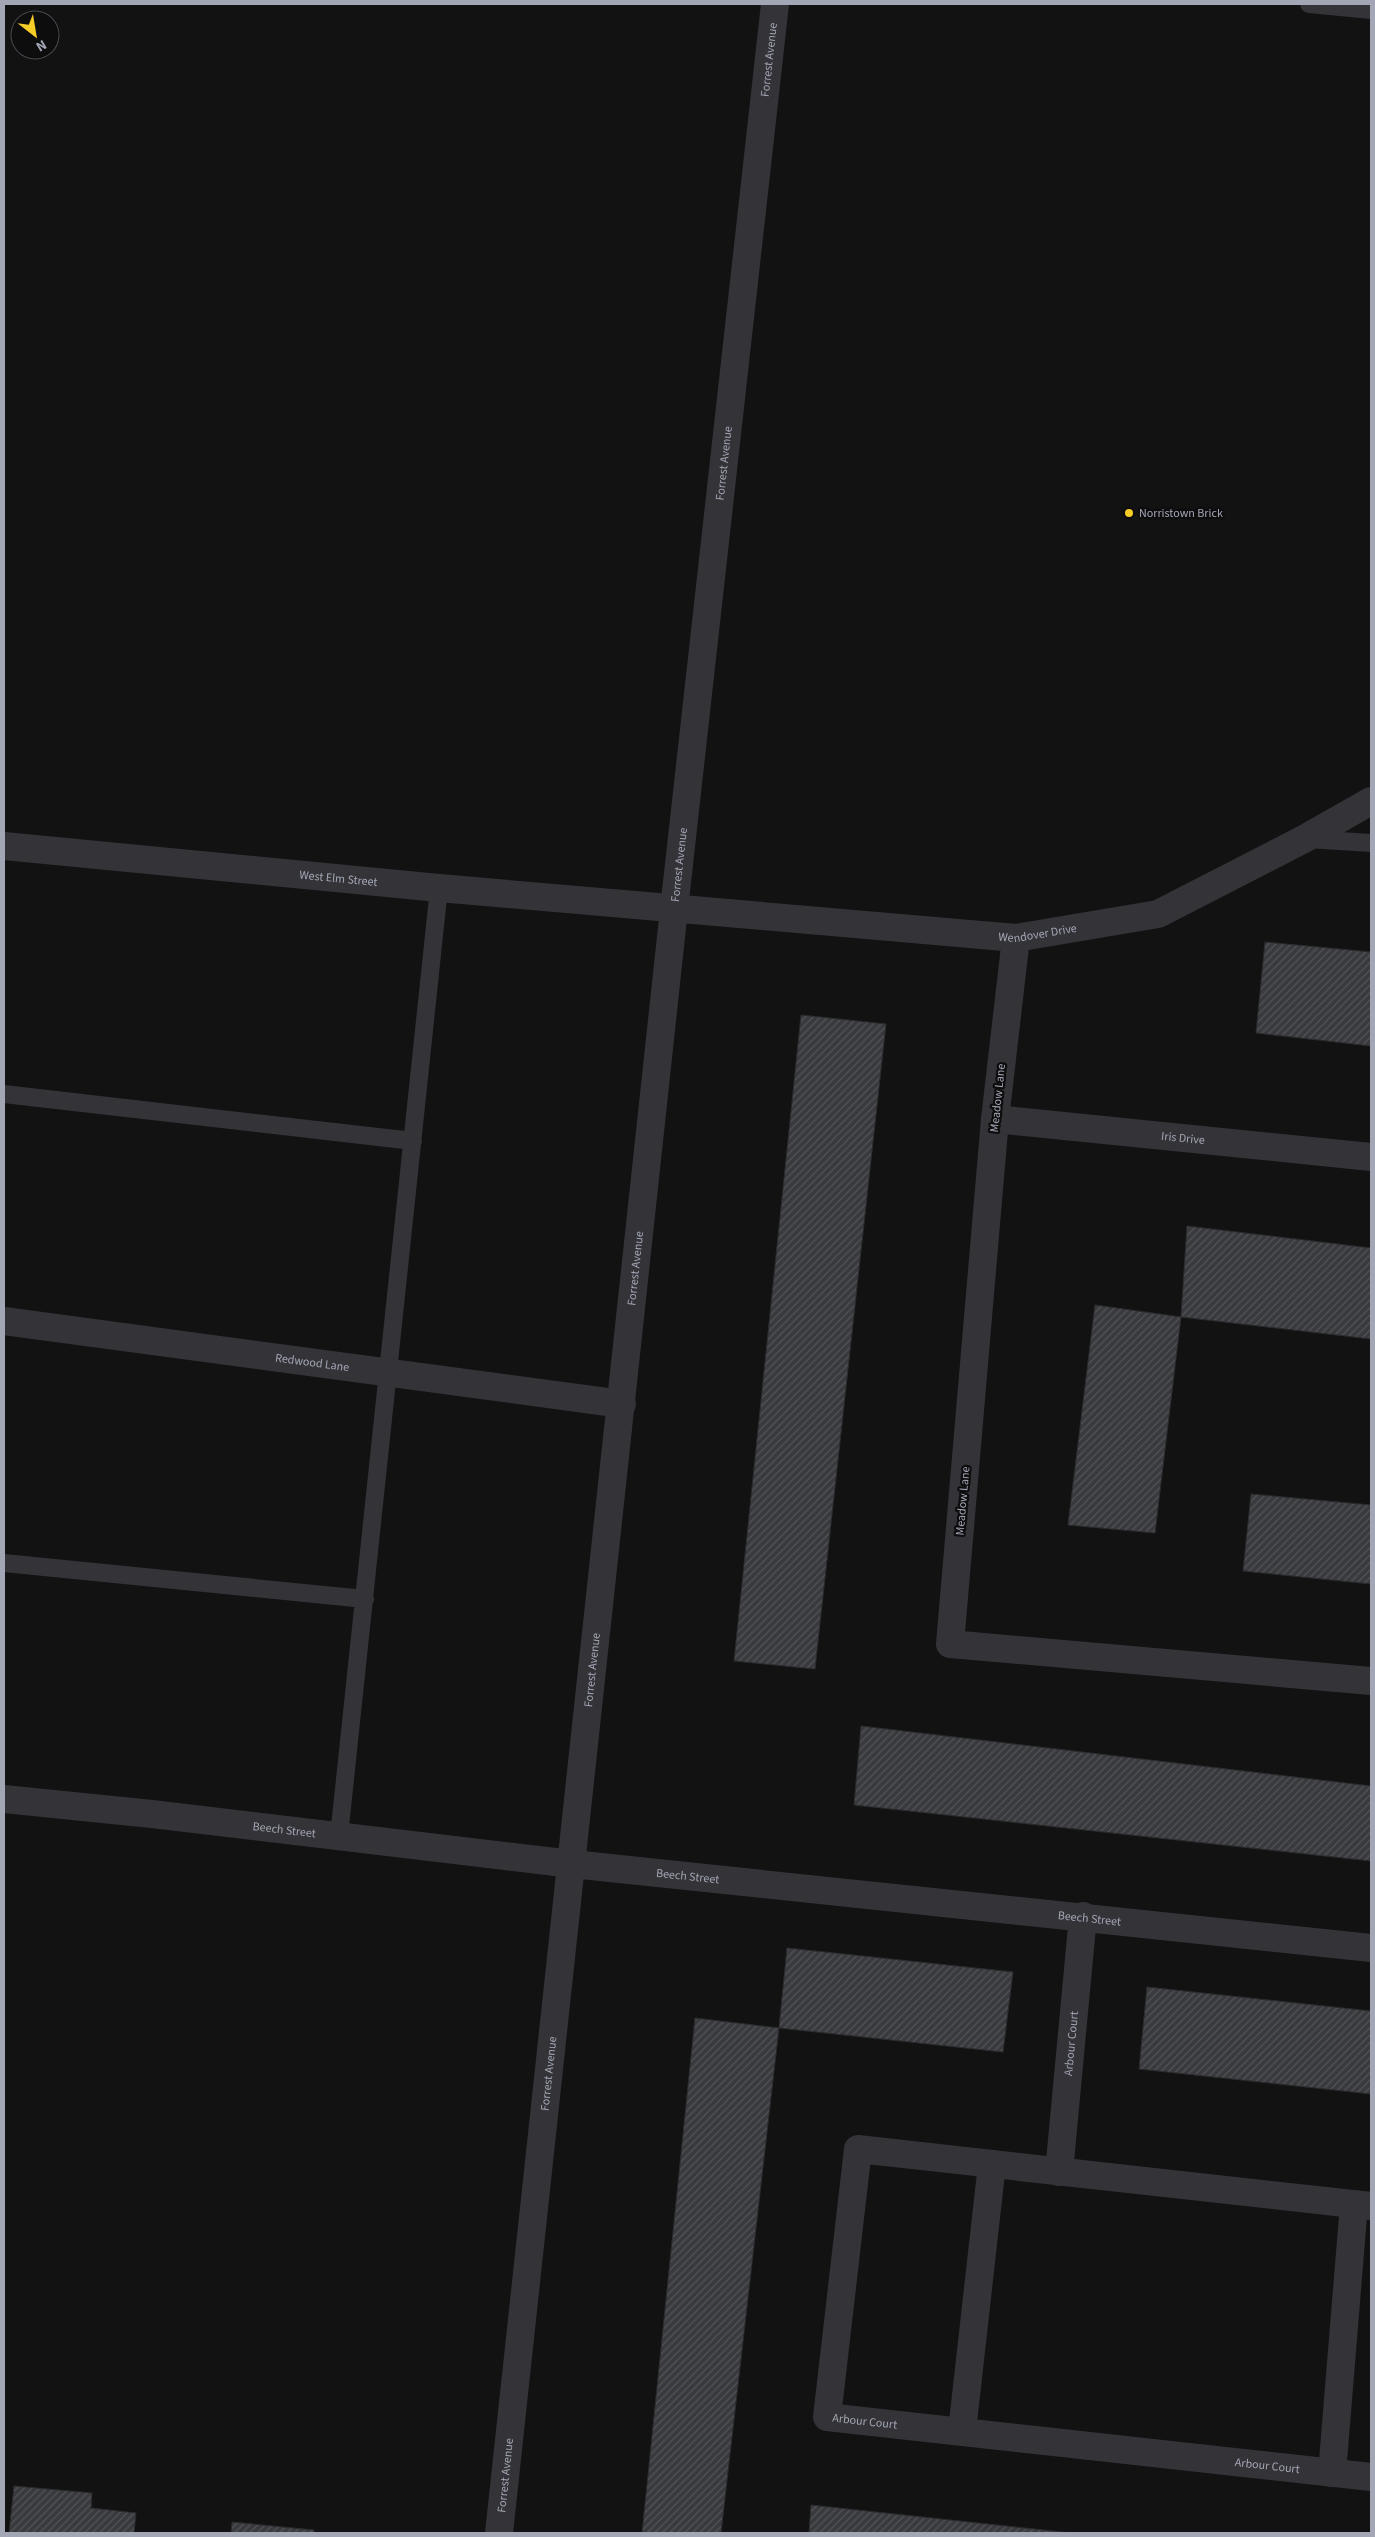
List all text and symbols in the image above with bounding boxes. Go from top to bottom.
north arrow [10,10,60,60]
street label: Forrest Avenue [756,22,781,98]
text: N [32,34,50,56]
street label: Forrest Avenue [711,425,736,501]
place label: Norristown Brick [1139,505,1223,522]
marker: Norristown Brick [1123,507,1135,519]
street label: Forrest Avenue [666,827,692,903]
street label: West Elm Street [299,866,378,891]
street label: Wendover Drive [998,919,1078,947]
street label: Meadow Lane [986,1063,1010,1133]
street label: Iris Drive [1160,1127,1206,1149]
street label: Forrest Avenue [623,1230,648,1306]
street label: Redwood Lane [274,1349,350,1376]
street label: Meadow Lane [952,1466,974,1536]
street label: Forrest Avenue [580,1632,604,1708]
street label: Beech Street [252,1818,317,1842]
street label: Beech Street [655,1864,720,1888]
street label: Beech Street [1057,1907,1122,1930]
street label: Arbour Court [1060,2010,1083,2077]
street label: Forrest Avenue [536,2036,561,2112]
street label: Arbour Court [832,2409,898,2433]
street label: Forrest Avenue [493,2437,518,2513]
street label: Arbour Court [1234,2454,1301,2478]

